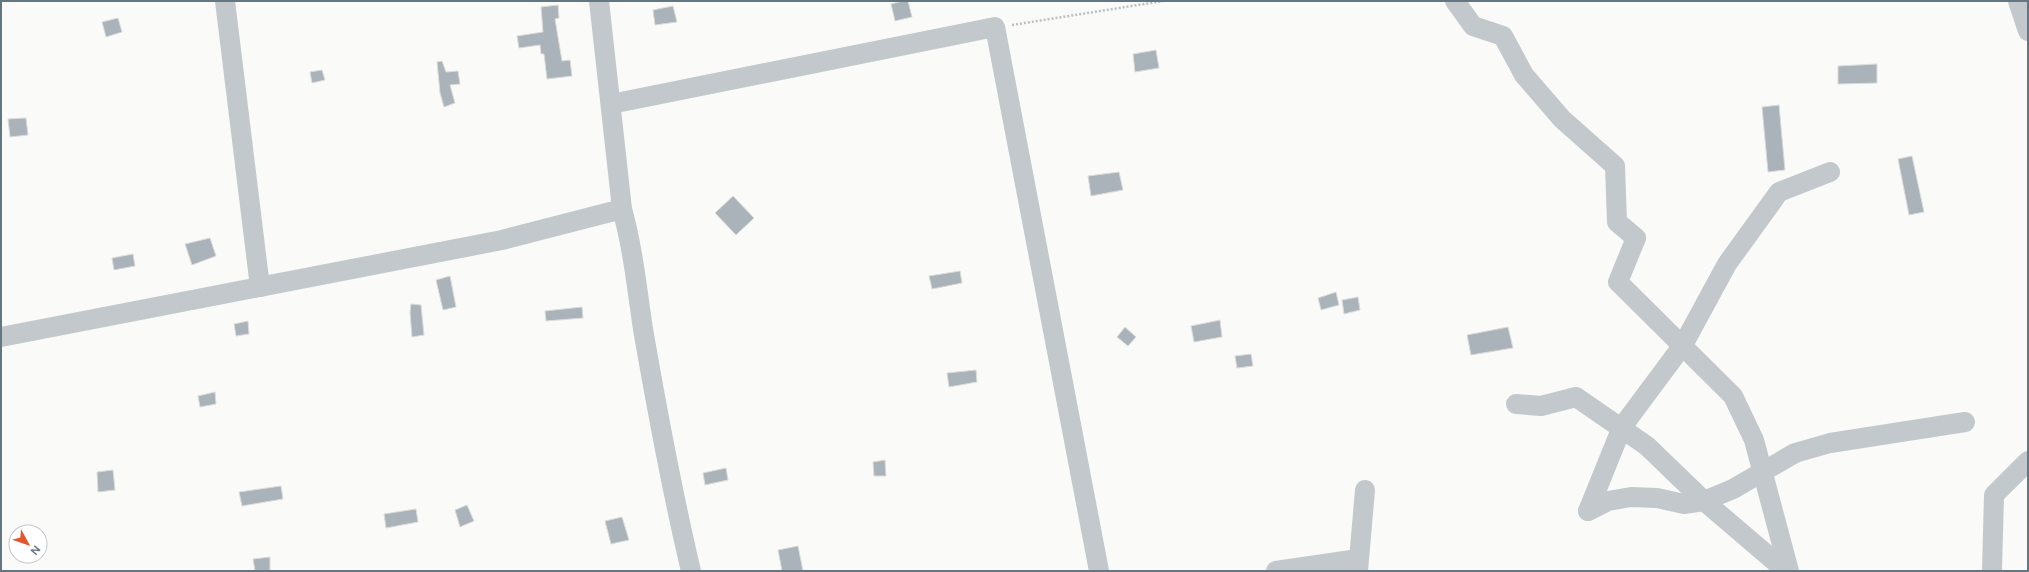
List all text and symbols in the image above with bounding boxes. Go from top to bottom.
north arrow [8,524,48,564]
text: N [28,543,43,558]

